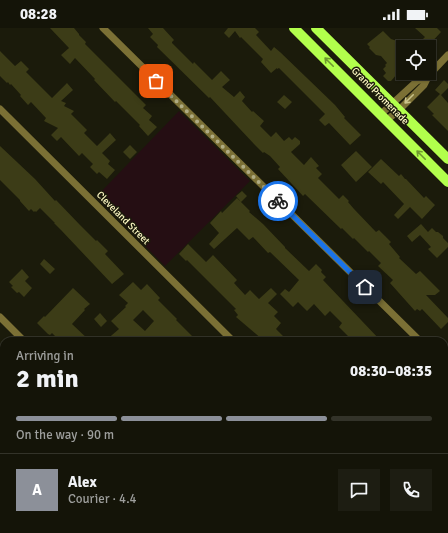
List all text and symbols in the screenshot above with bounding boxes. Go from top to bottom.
text: 08:28 [20,5,57,23]
map controls [396,40,436,80]
button: locate [396,40,436,80]
one-way arrow [324,57,334,67]
pin [139,64,173,98]
street label: Grand Promenade [349,65,411,127]
icon: bag [145,70,167,92]
one-way arrow [404,94,414,104]
one-way arrow [416,150,426,160]
courier [258,181,298,221]
street label: Cleveland Street [94,189,152,247]
icon: bike [267,190,289,212]
pin [348,270,382,304]
icon: home [354,276,376,298]
text: Arriving in [16,348,74,364]
text: 08:30–08:35 [350,362,432,380]
text: 2 min [16,363,79,395]
text: On the way · 90 m [16,427,114,443]
button: chat [338,469,380,511]
button: phone [390,469,432,511]
text: Alex [68,473,97,491]
text: A [32,481,42,499]
text: Courier · 4.4 [68,491,137,507]

